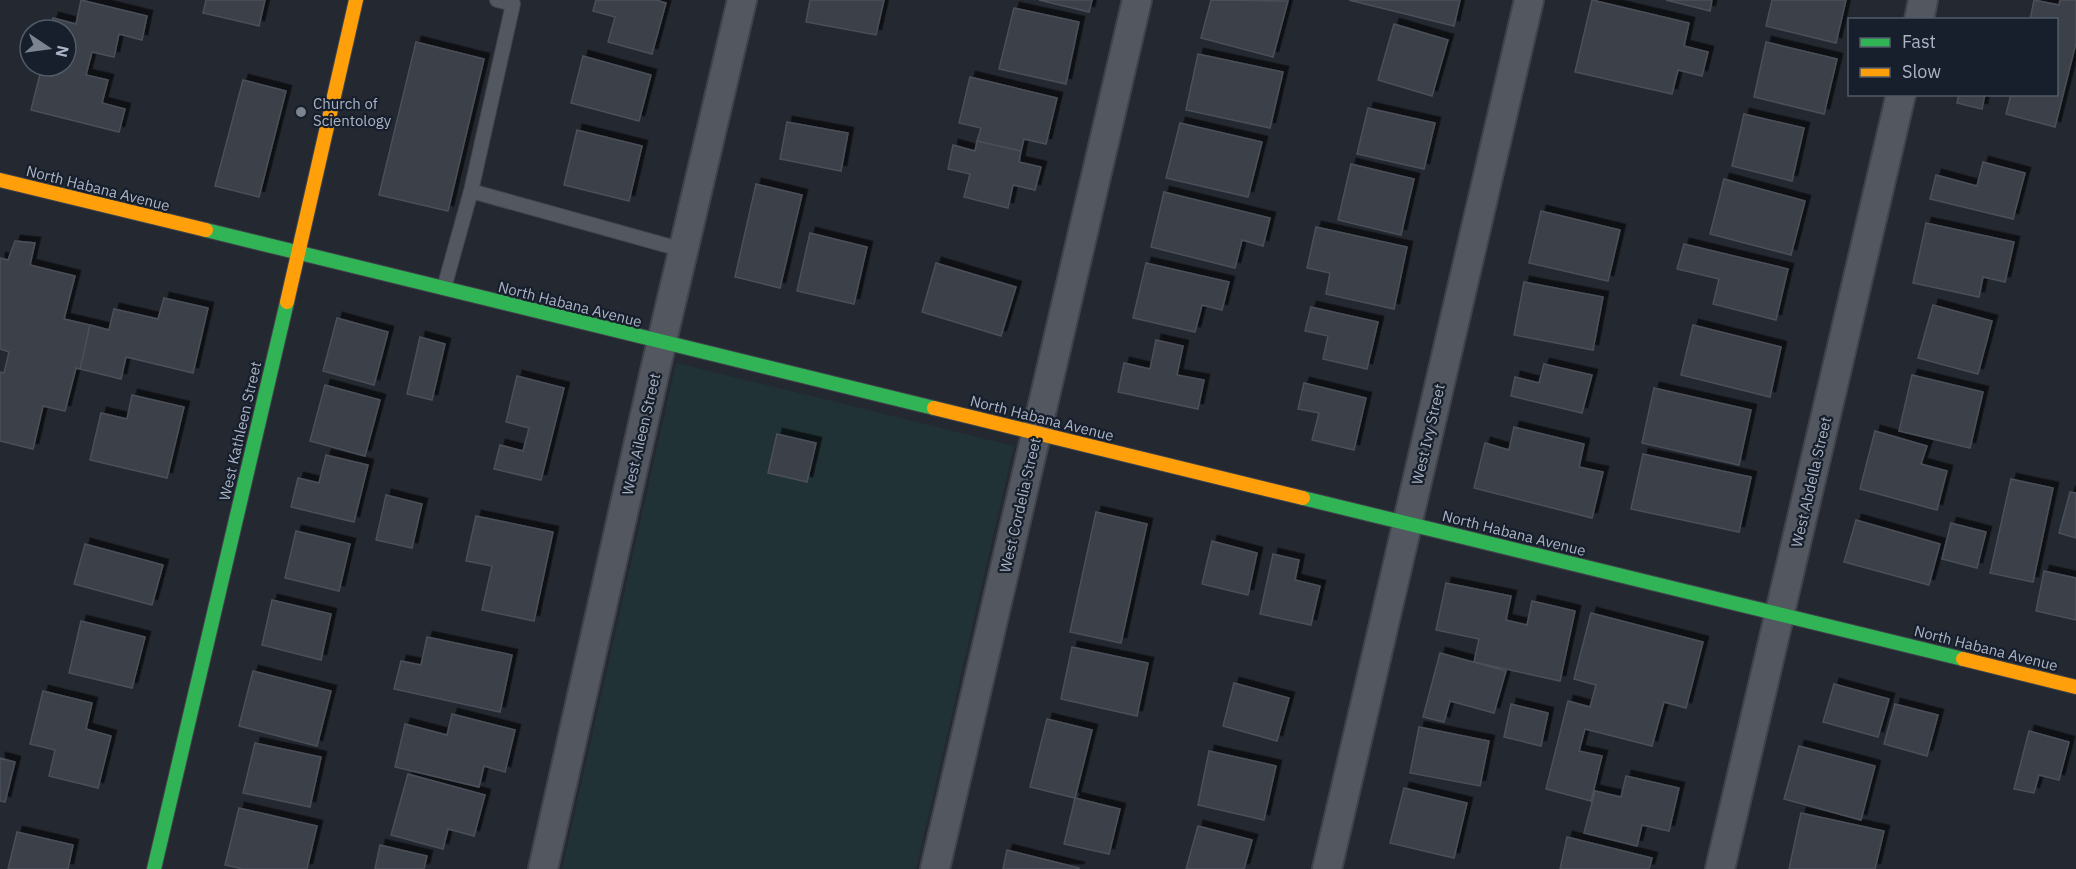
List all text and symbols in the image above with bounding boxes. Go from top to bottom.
north arrow [18,18,78,78]
legend [1848,18,2058,96]
text: Fast [1902,30,1936,53]
text: N [52,43,74,59]
text: Slow [1902,60,1941,83]
place label: Church of Scientology [313,94,392,130]
marker: Church of Scientology [294,105,308,119]
street label: North Habana Avenue [24,161,172,215]
street label: North Habana Avenue [496,277,644,331]
street label: West Kathleen Street [215,360,265,502]
street label: West Aileen Street [618,371,664,497]
street label: West Ivy Street [1407,382,1449,486]
street label: North Habana Avenue [968,391,1116,445]
street label: West Abdella Street [1787,415,1835,549]
street label: West Cordelia Street [995,436,1045,574]
street label: North Habana Avenue [1440,506,1588,560]
street label: North Habana Avenue [1912,621,2060,675]

